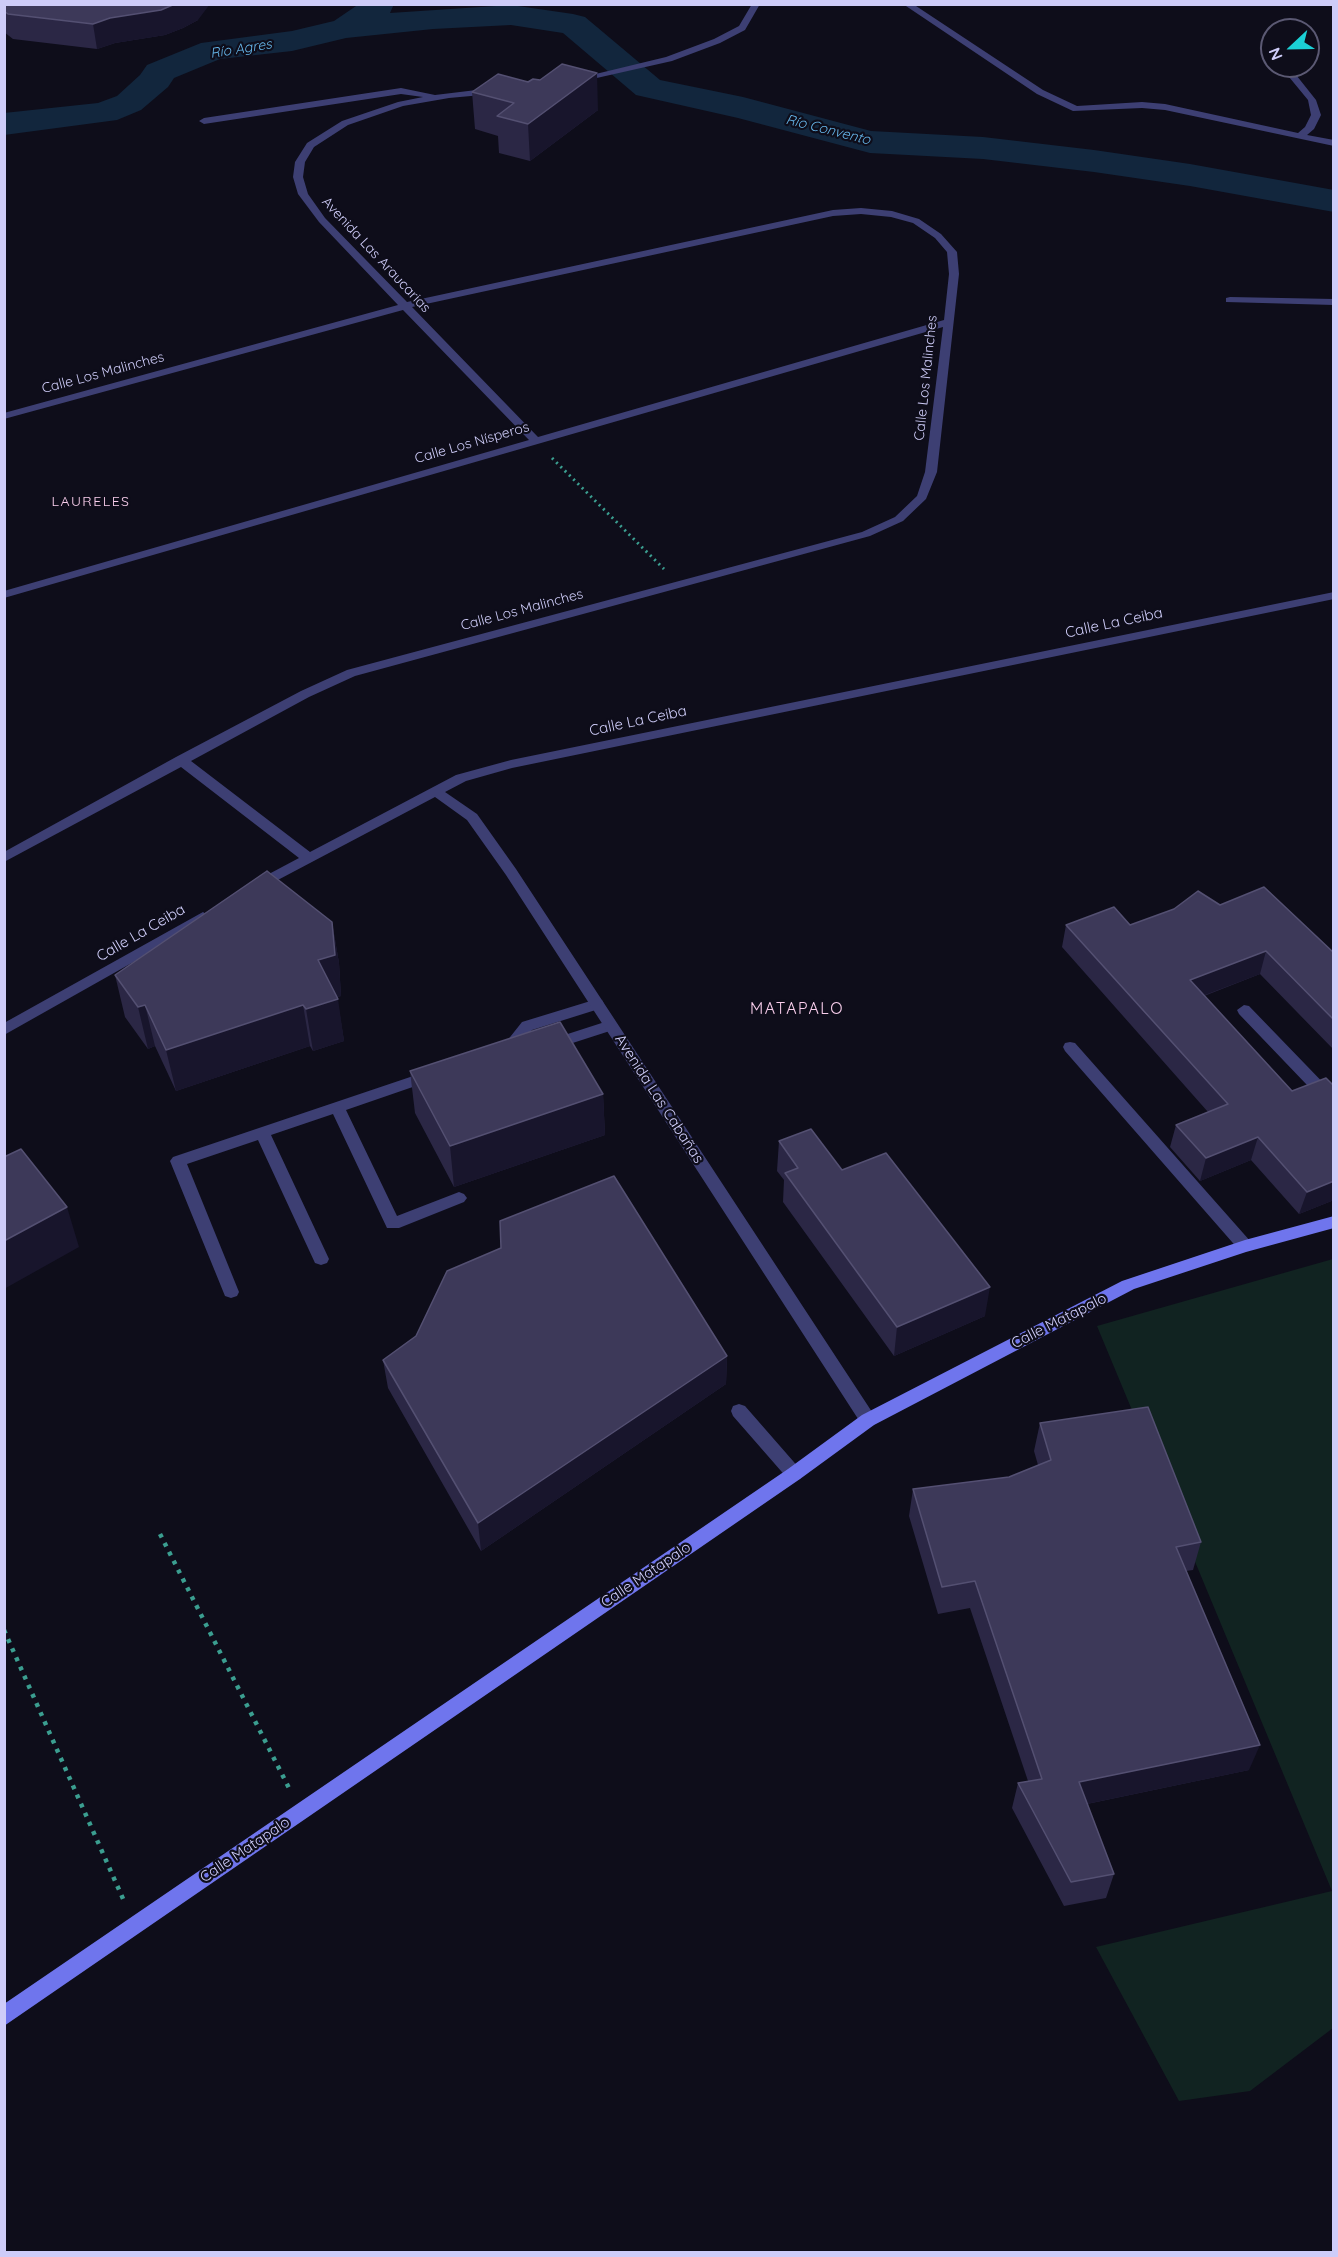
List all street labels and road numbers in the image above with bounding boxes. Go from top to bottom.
street label: Avenida Las Araucarias [318,194,434,316]
street label: Calle Los Malinches [911,314,941,442]
street label: Calle Los Malinches [40,349,166,397]
street label: Calle Los Nísperos [413,419,531,467]
street label: Calle Los Malinches [459,586,585,634]
street label: Calle La Ceiba [1064,604,1164,642]
street label: Calle La Ceiba [588,702,688,740]
street label: Calle La Ceiba [94,900,188,966]
street label: Avenida Las Cabañas [611,1031,707,1167]
street label: Calle Matapalo [1008,1289,1110,1353]
street label: Calle Matapalo [598,1538,694,1612]
street label: Calle Matapalo [197,1813,293,1887]

